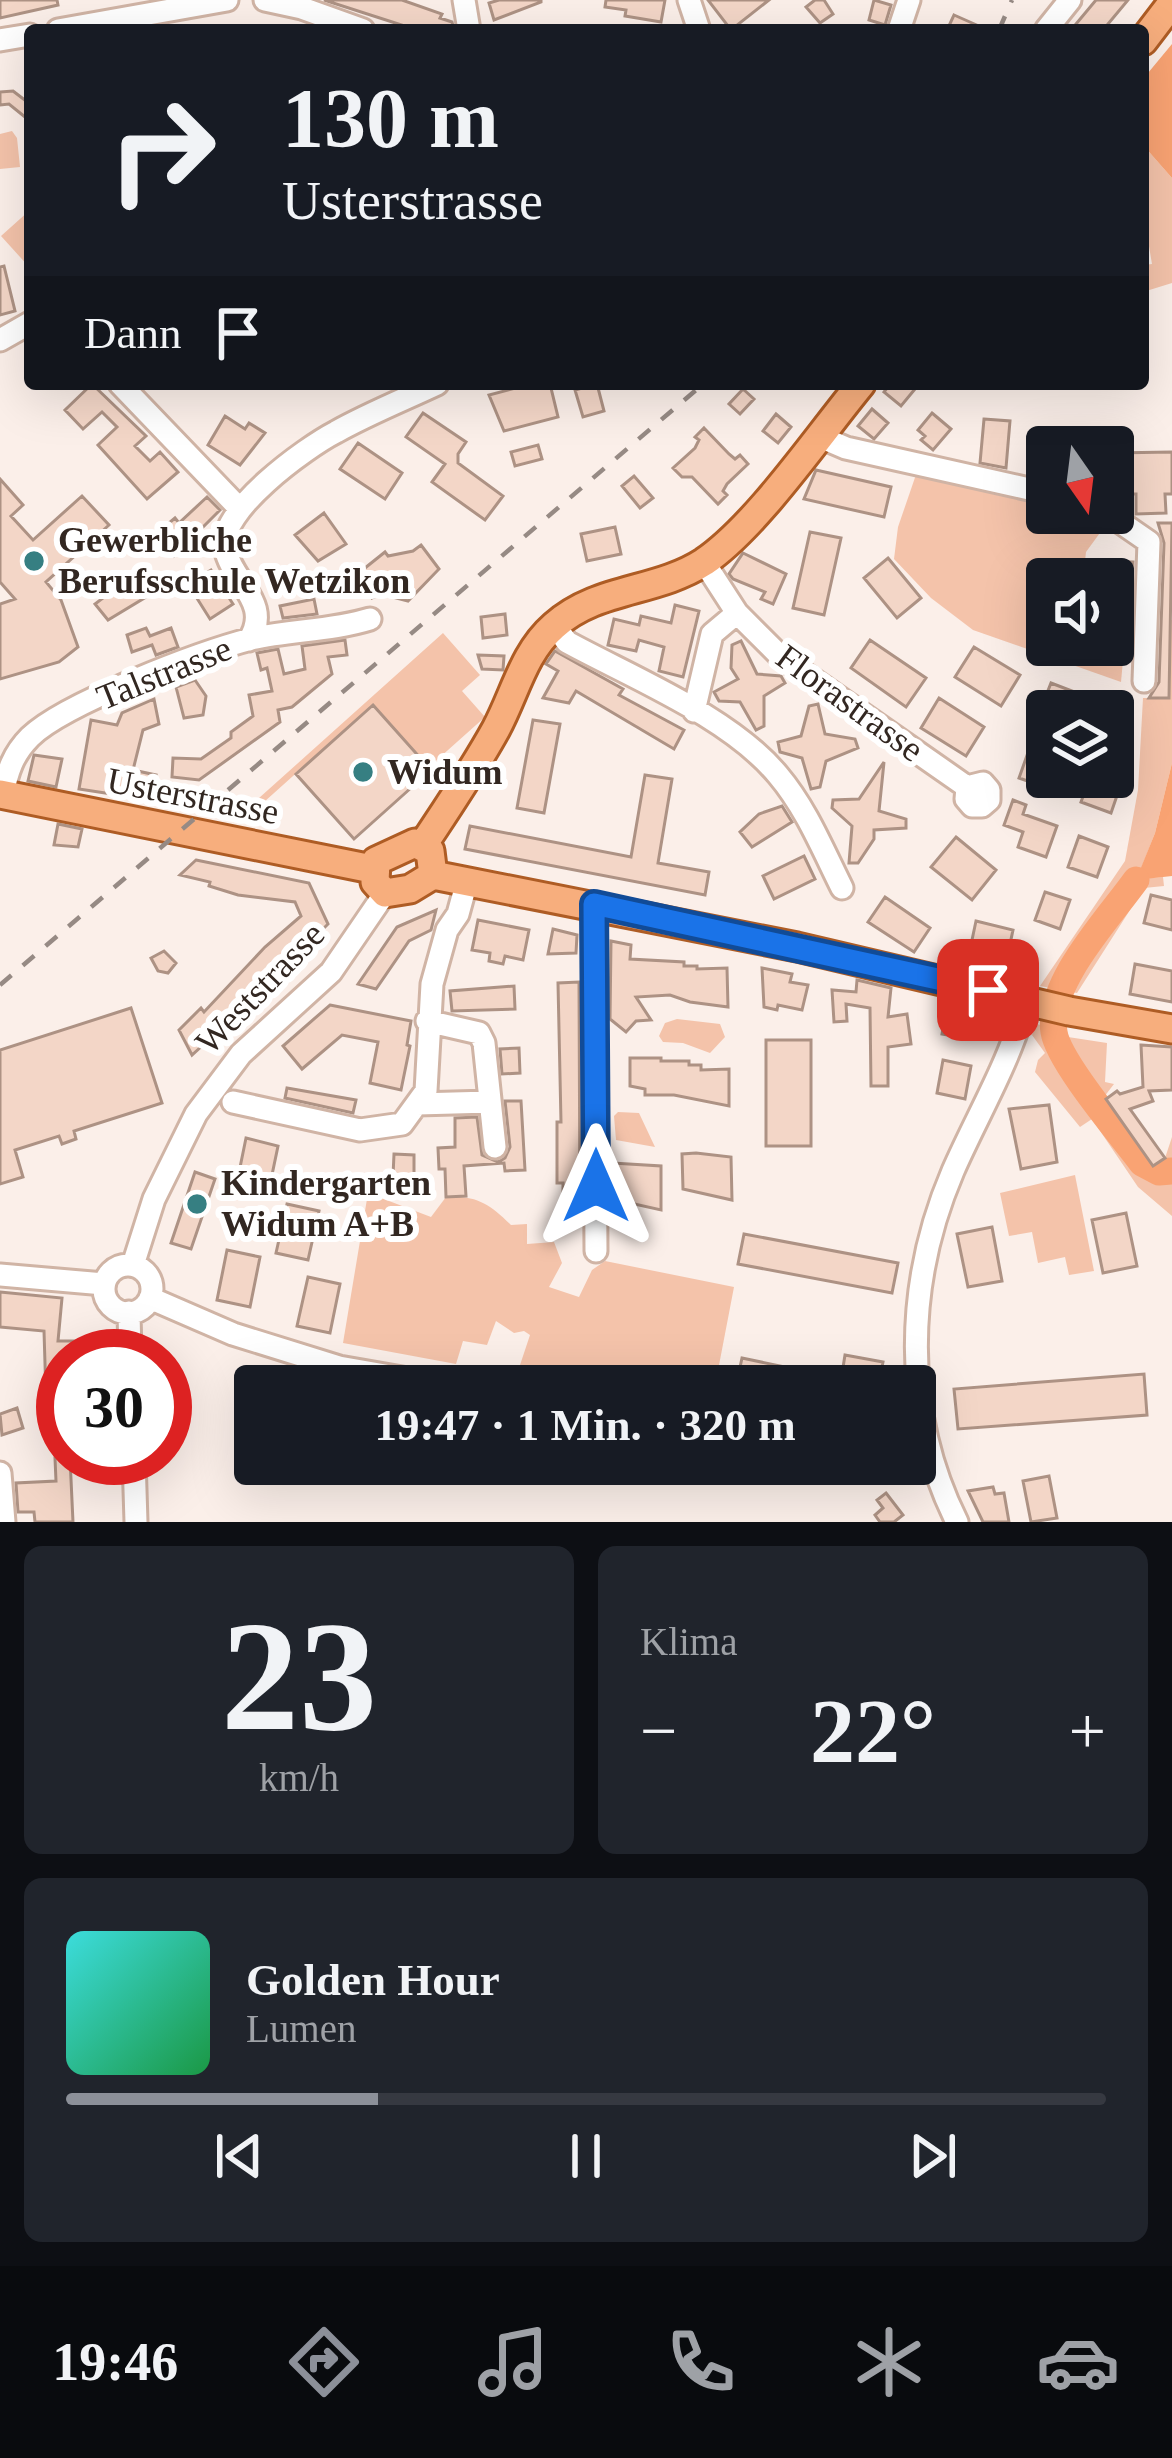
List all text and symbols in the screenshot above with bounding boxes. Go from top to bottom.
icon: right [84,72,240,228]
text: 130 m [282,72,499,165]
text: Usterstrasse [282,171,543,231]
icon: arrive [205,300,271,366]
text: Dann [84,308,181,358]
north arrow [1026,426,1134,534]
map controls [1026,426,1134,798]
place label: Gewerbliche Berufsschule Wetzikon [58,520,410,601]
marker: Gewerbliche Berufsschule Wetzikon [21,548,47,574]
button: sound [1026,558,1134,666]
street label: Talstrasse [91,628,237,718]
street label: Florastrasse [769,636,931,770]
button: layers [1026,690,1134,798]
place label: Widum [387,752,502,792]
marker: Widum [350,759,376,785]
street label: Usterstrasse [104,760,282,832]
street label: Weststrasse [188,914,332,1062]
pin [937,939,1039,1041]
icon: arrive [955,957,1021,1023]
position arrow [533,1123,659,1249]
place label: Kindergarten Widum A+B [221,1163,431,1244]
marker: Kindergarten Widum A+B [184,1191,210,1217]
speed limit sign: 30 [36,1329,192,1485]
text: 19:47 · 1 Min. · 320 m [374,1400,796,1450]
text: 23 [221,1590,377,1763]
text: Klima [640,1620,737,1663]
text: 22° [810,1682,936,1781]
text: − [640,1694,677,1767]
text: + [1069,1694,1106,1767]
text: km/h [259,1756,339,1799]
text: Golden Hour [246,1955,500,2005]
text: Lumen [246,2007,356,2050]
icon: previous [206,2123,272,2189]
icon: pause [553,2123,619,2189]
icon: next [900,2123,966,2189]
icon: directions [282,2320,366,2404]
icon: music [471,2320,555,2404]
icon: phone [659,2320,743,2404]
icon: climate [847,2320,931,2404]
icon: car [1036,2320,1120,2404]
text: 19:46 [52,2332,178,2392]

